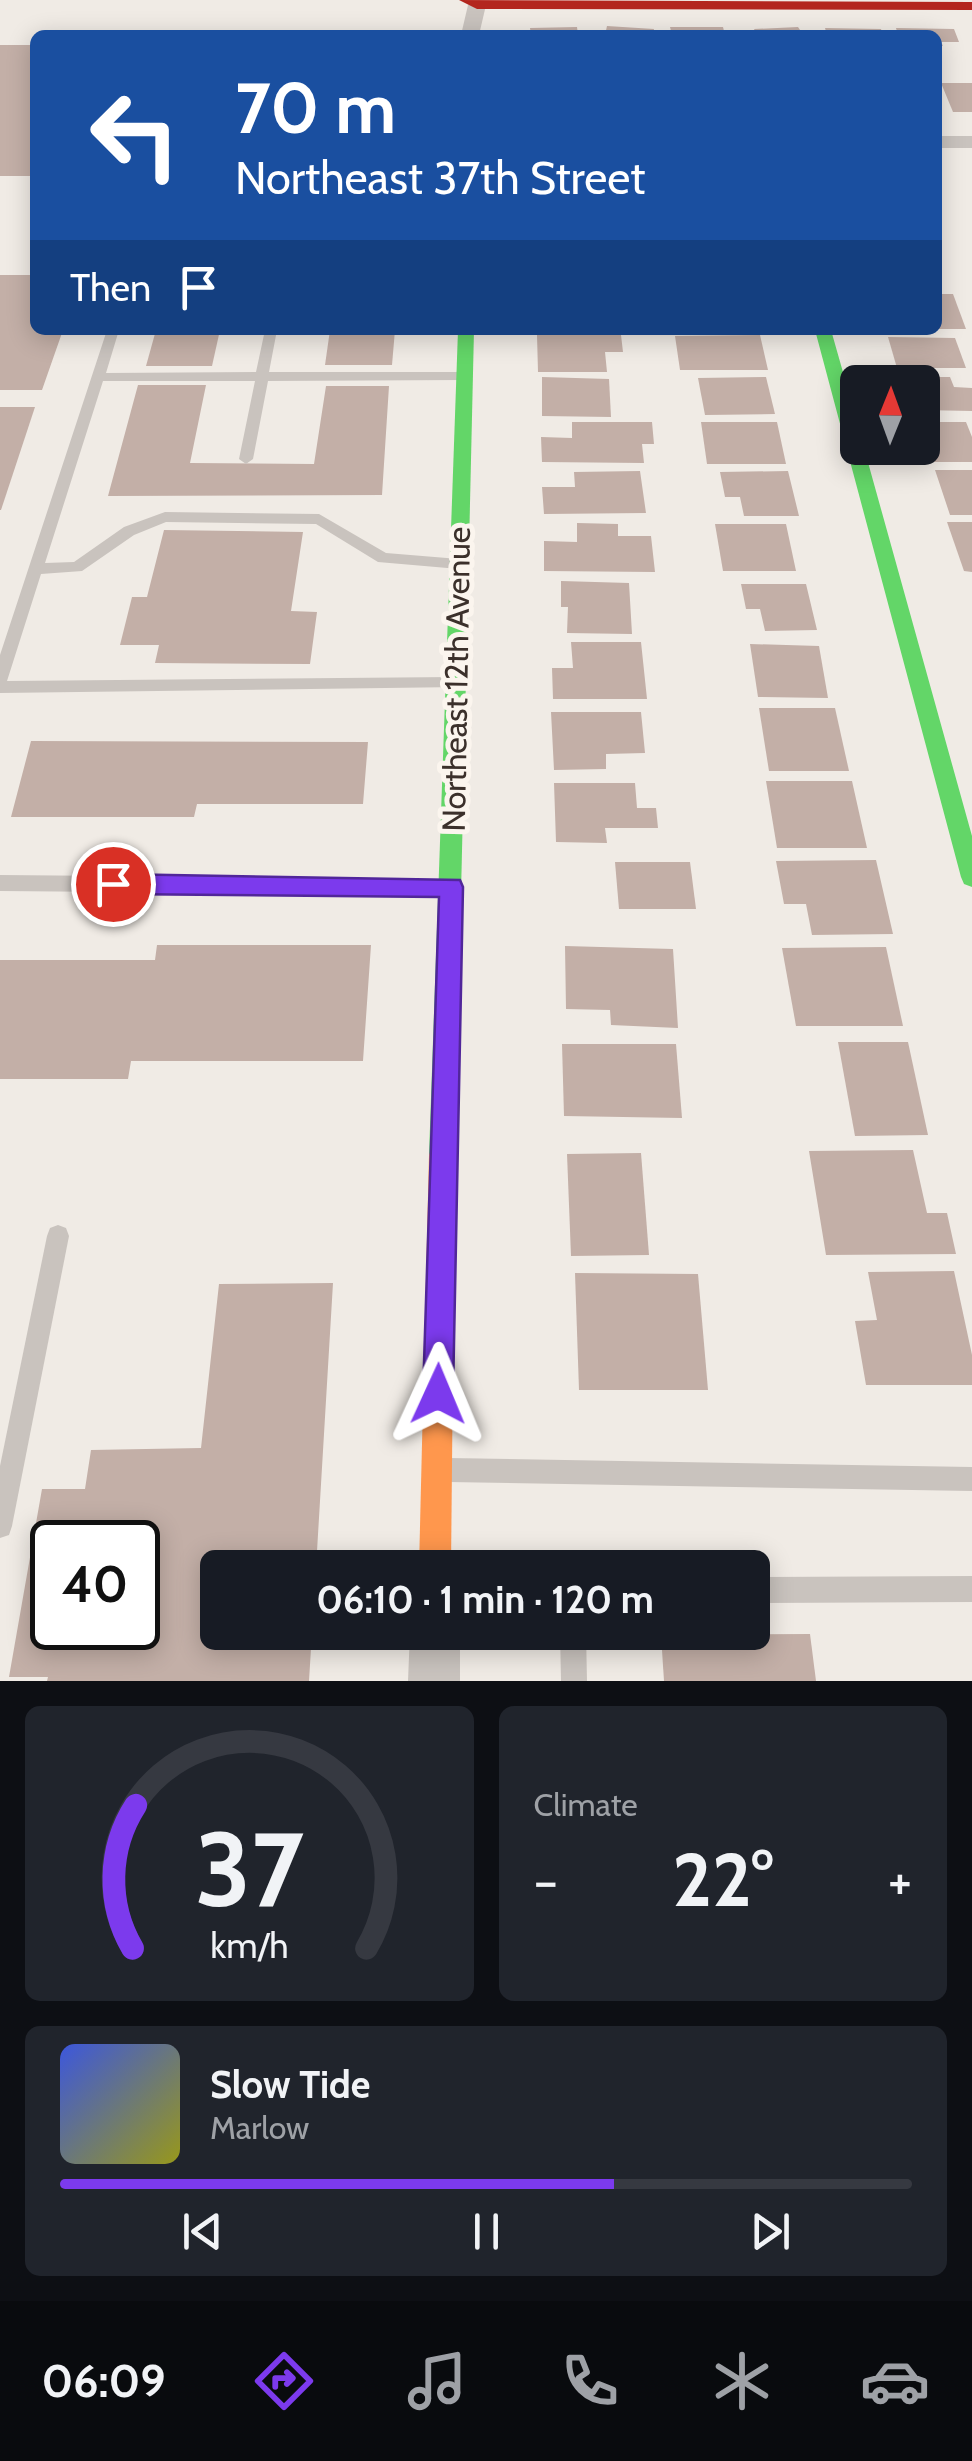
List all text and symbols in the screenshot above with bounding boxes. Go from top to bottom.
text: 70 m [235,65,396,151]
icon: left [70,70,200,200]
text: Northeast 37th Street [235,151,645,205]
icon: arrive [171,260,226,315]
text: Then [70,264,151,311]
north arrow [840,365,940,465]
map controls [840,365,940,465]
street label: Northeast 12th Avenue [434,526,478,832]
pin [71,842,156,927]
icon: arrive [86,857,141,912]
position arrow [386,1342,490,1446]
speed limit sign: 40 [30,1520,160,1650]
text: 06:10 · 1 min · 120 m [316,1576,654,1623]
text: Climate [534,1785,638,1824]
text: 37 [195,1806,304,1932]
text: 22° [672,1834,773,1925]
text: − [534,1847,558,1914]
text: + [888,1847,912,1914]
text: km/h [210,1924,288,1967]
text: Slow Tide [210,2061,370,2108]
text: Marlow [210,2108,309,2147]
icon: previous [175,2204,230,2259]
icon: pause [459,2204,514,2259]
icon: next [743,2204,798,2259]
icon: directions [249,2346,319,2416]
icon: music [402,2346,472,2416]
icon: phone [555,2346,625,2416]
icon: climate [707,2346,777,2416]
icon: car [860,2346,930,2416]
text: 06:09 [41,2354,166,2408]

